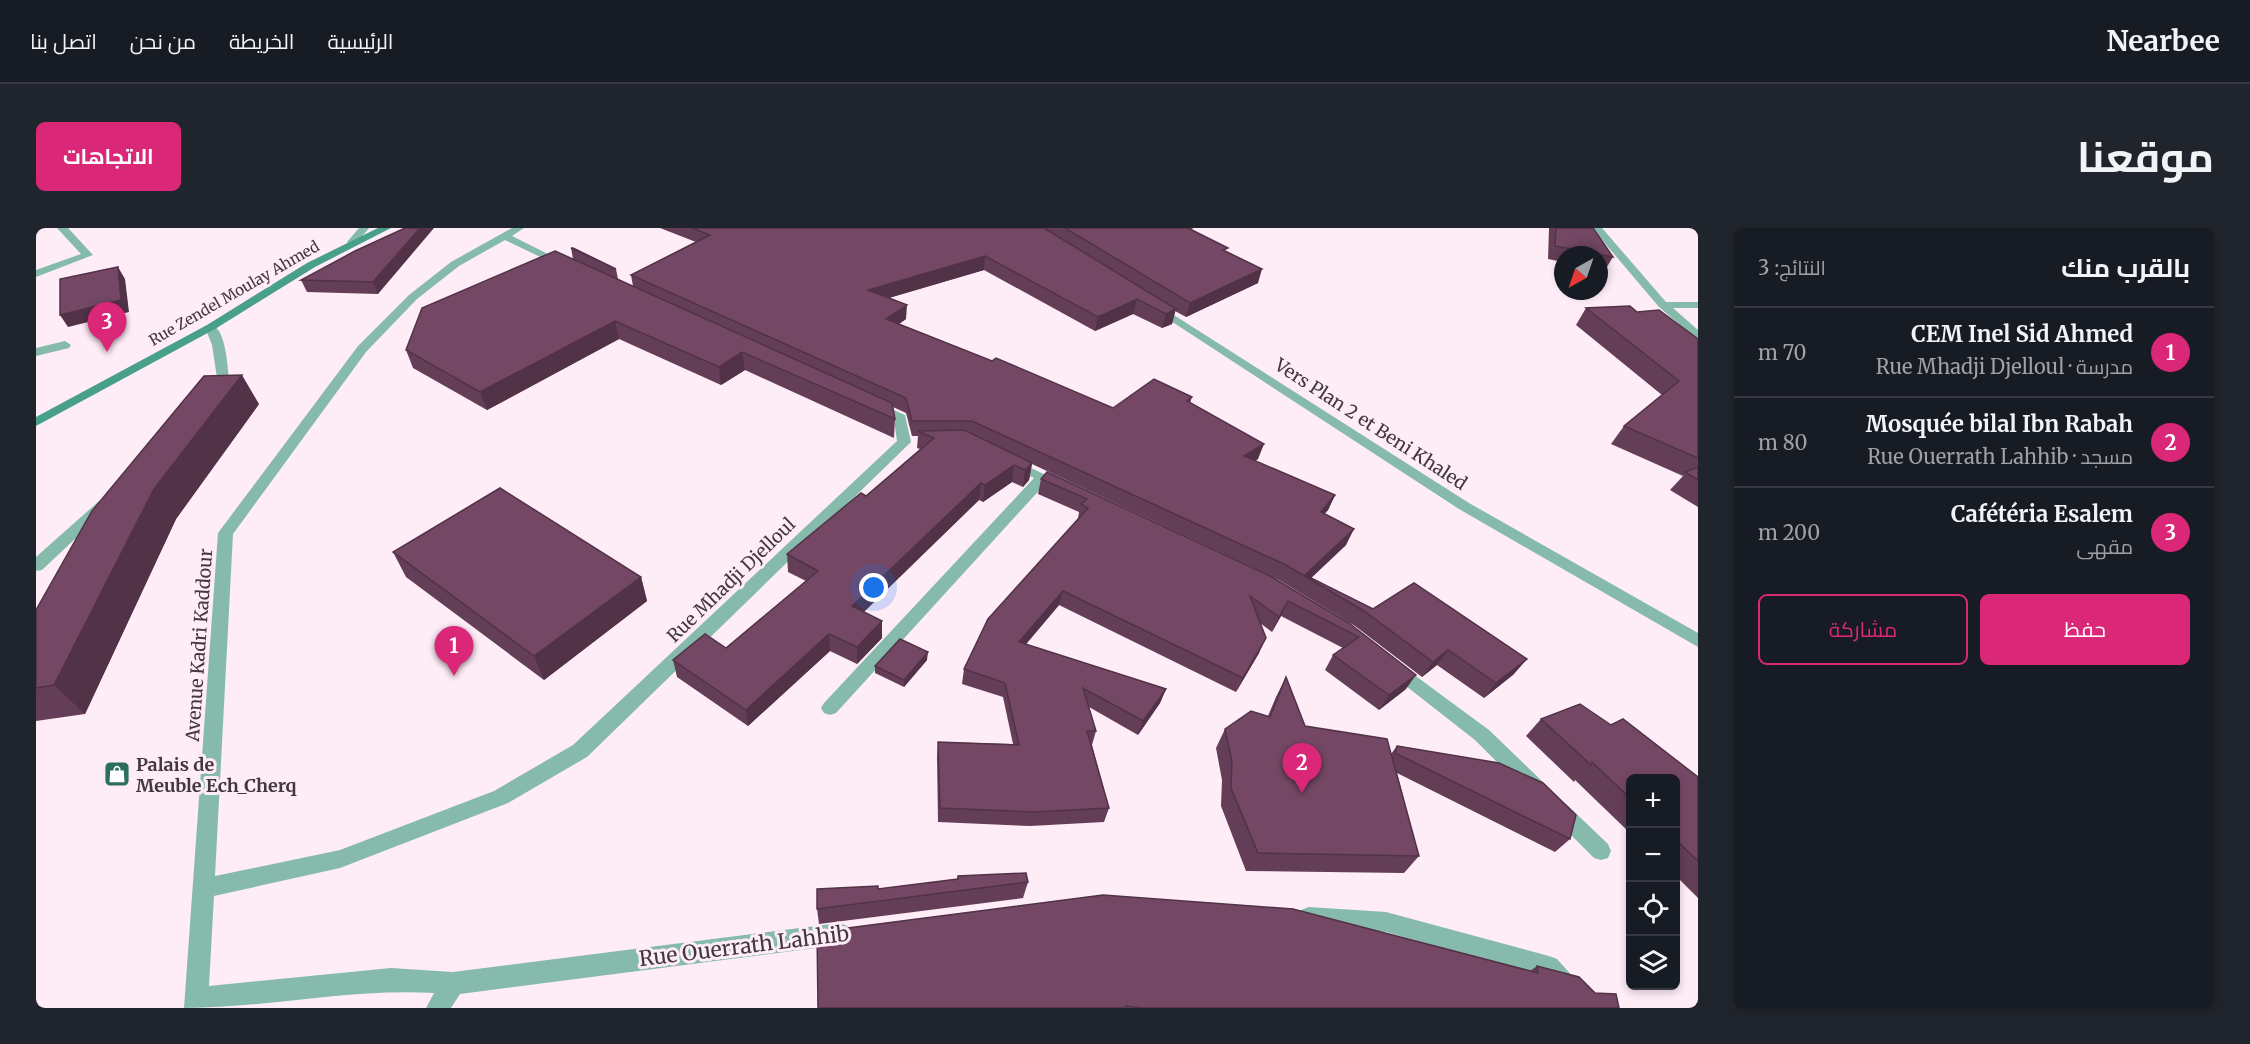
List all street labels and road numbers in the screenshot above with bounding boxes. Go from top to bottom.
street label: Rue Zendel Moulay Ahmed [145,236,323,350]
street label: Vers Plan 2 et Beni Khaled [1270,353,1472,495]
street label: Rue Mhadji Djelloul [662,513,800,647]
street label: Avenue Kadri Kaddour [181,548,217,743]
street label: Rue Ouerrath Lahhib [637,920,851,972]

